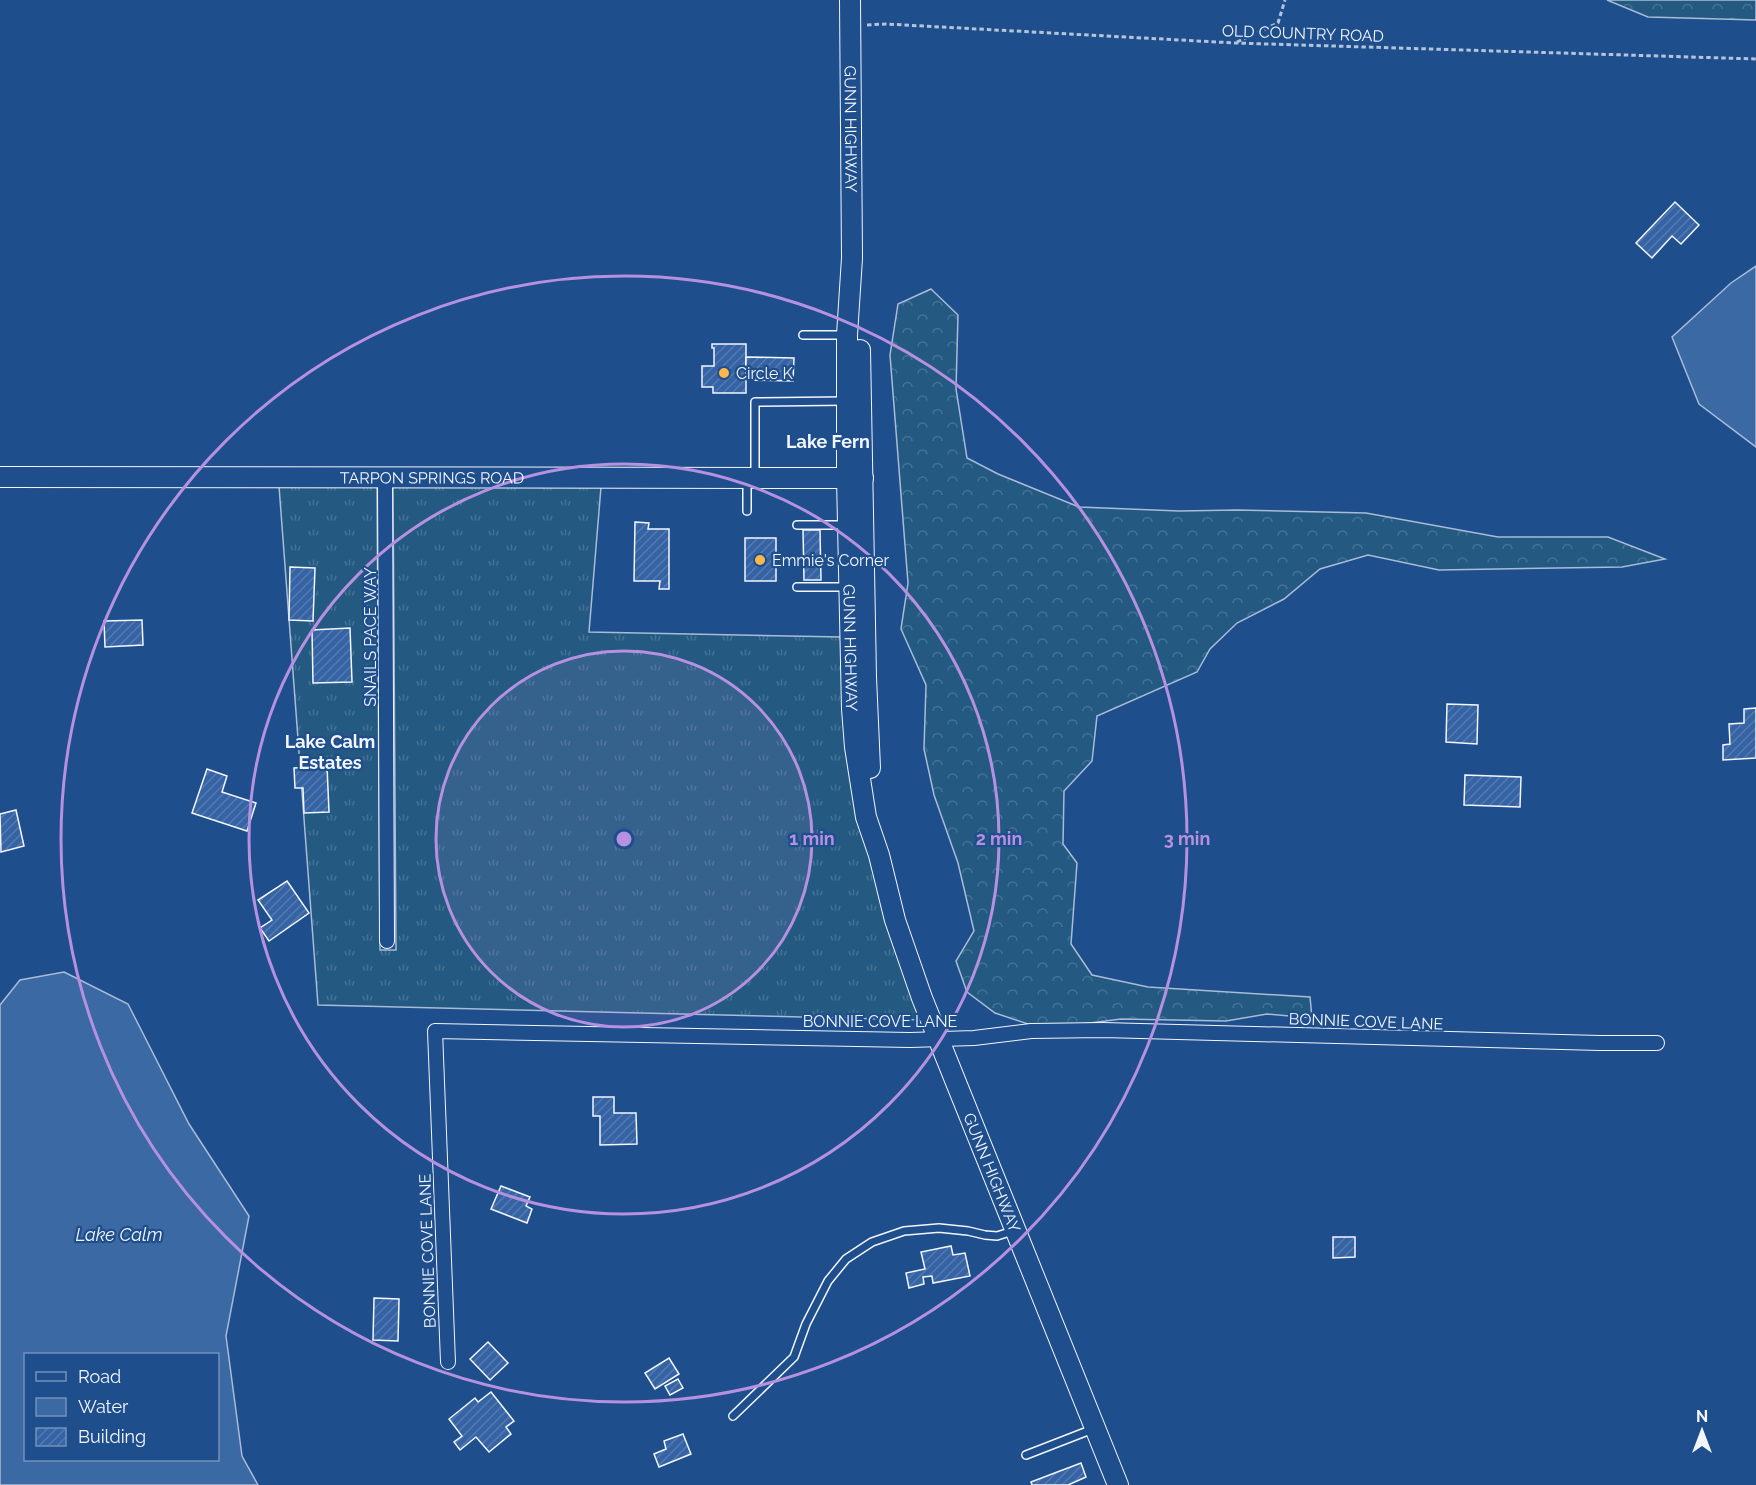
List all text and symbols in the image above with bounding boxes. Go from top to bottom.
street label: OLD COUNTRY ROAD [1222,21,1384,46]
street label: GUNN HIGHWAY [841,65,860,193]
place label: Circle K [736,364,793,383]
marker: Circle K [717,366,731,380]
district label: Lake Fern [786,431,870,452]
street label: TARPON SPRINGS ROAD [340,468,524,488]
place label: Emmie's Corner [772,551,889,570]
marker: Emmie's Corner [753,553,767,567]
street label: SNAILS PACE WAY [361,567,380,707]
street label: GUNN HIGHWAY [839,584,861,712]
district label: Lake Calm Estates [285,731,375,773]
text: 1 min [789,828,835,849]
text: 2 min [976,828,1022,849]
text: 3 min [1164,828,1210,849]
centre of rings [614,829,634,849]
street label: BONNIE COVE LANE [1288,1009,1444,1034]
street label: BONNIE COVE LANE [803,1012,958,1031]
street label: GUNN HIGHWAY [959,1110,1025,1236]
street label: BONNIE COVE LANE [415,1173,440,1329]
water label: Lake Calm [75,1224,163,1245]
legend [24,1353,219,1461]
text: Road [78,1366,121,1387]
text: Water [78,1396,129,1417]
north arrow [1672,1401,1732,1461]
text: N [1696,1407,1708,1426]
text: Building [78,1426,146,1447]

